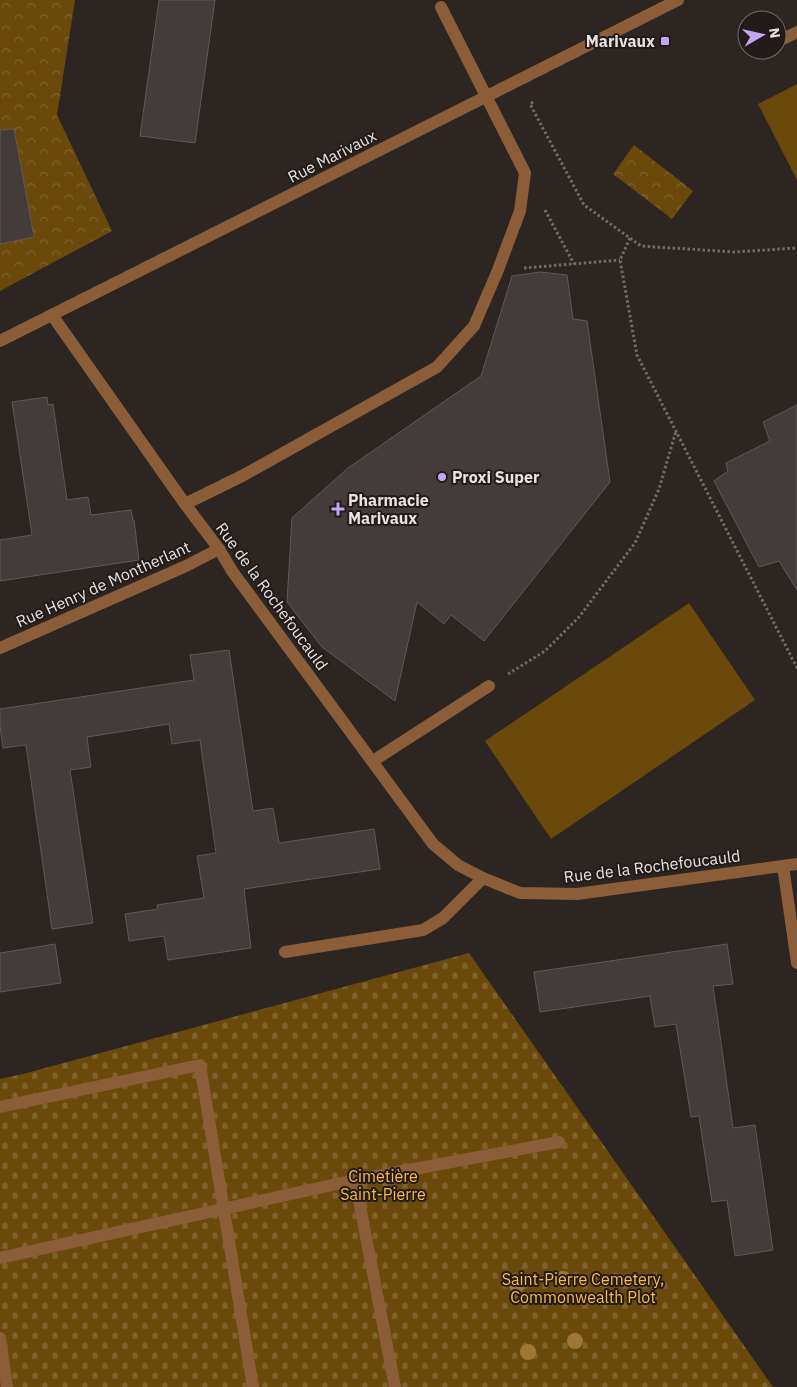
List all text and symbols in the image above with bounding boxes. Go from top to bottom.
north arrow [737,10,787,60]
text: N [765,27,785,39]
place label: Marivaux [586,31,655,51]
marker: Marivaux [659,35,671,47]
street label: Rue Marivaux [284,125,380,187]
place label: Proxi Super [452,467,540,487]
marker: Proxi Super [436,471,448,483]
place label: Pharmacie Marivaux [348,490,429,528]
marker: Pharmacie Marivaux [332,503,344,515]
street label: Rue de la Rochefoucauld [212,518,332,674]
street label: Rue Henry de Montherlant [13,536,193,632]
street label: Rue de la Rochefoucauld [563,845,741,887]
park label: Cimetière Saint-Pierre [340,1166,426,1204]
park label: Saint-Pierre Cemetery, Commonwealth Plot [502,1269,664,1307]

